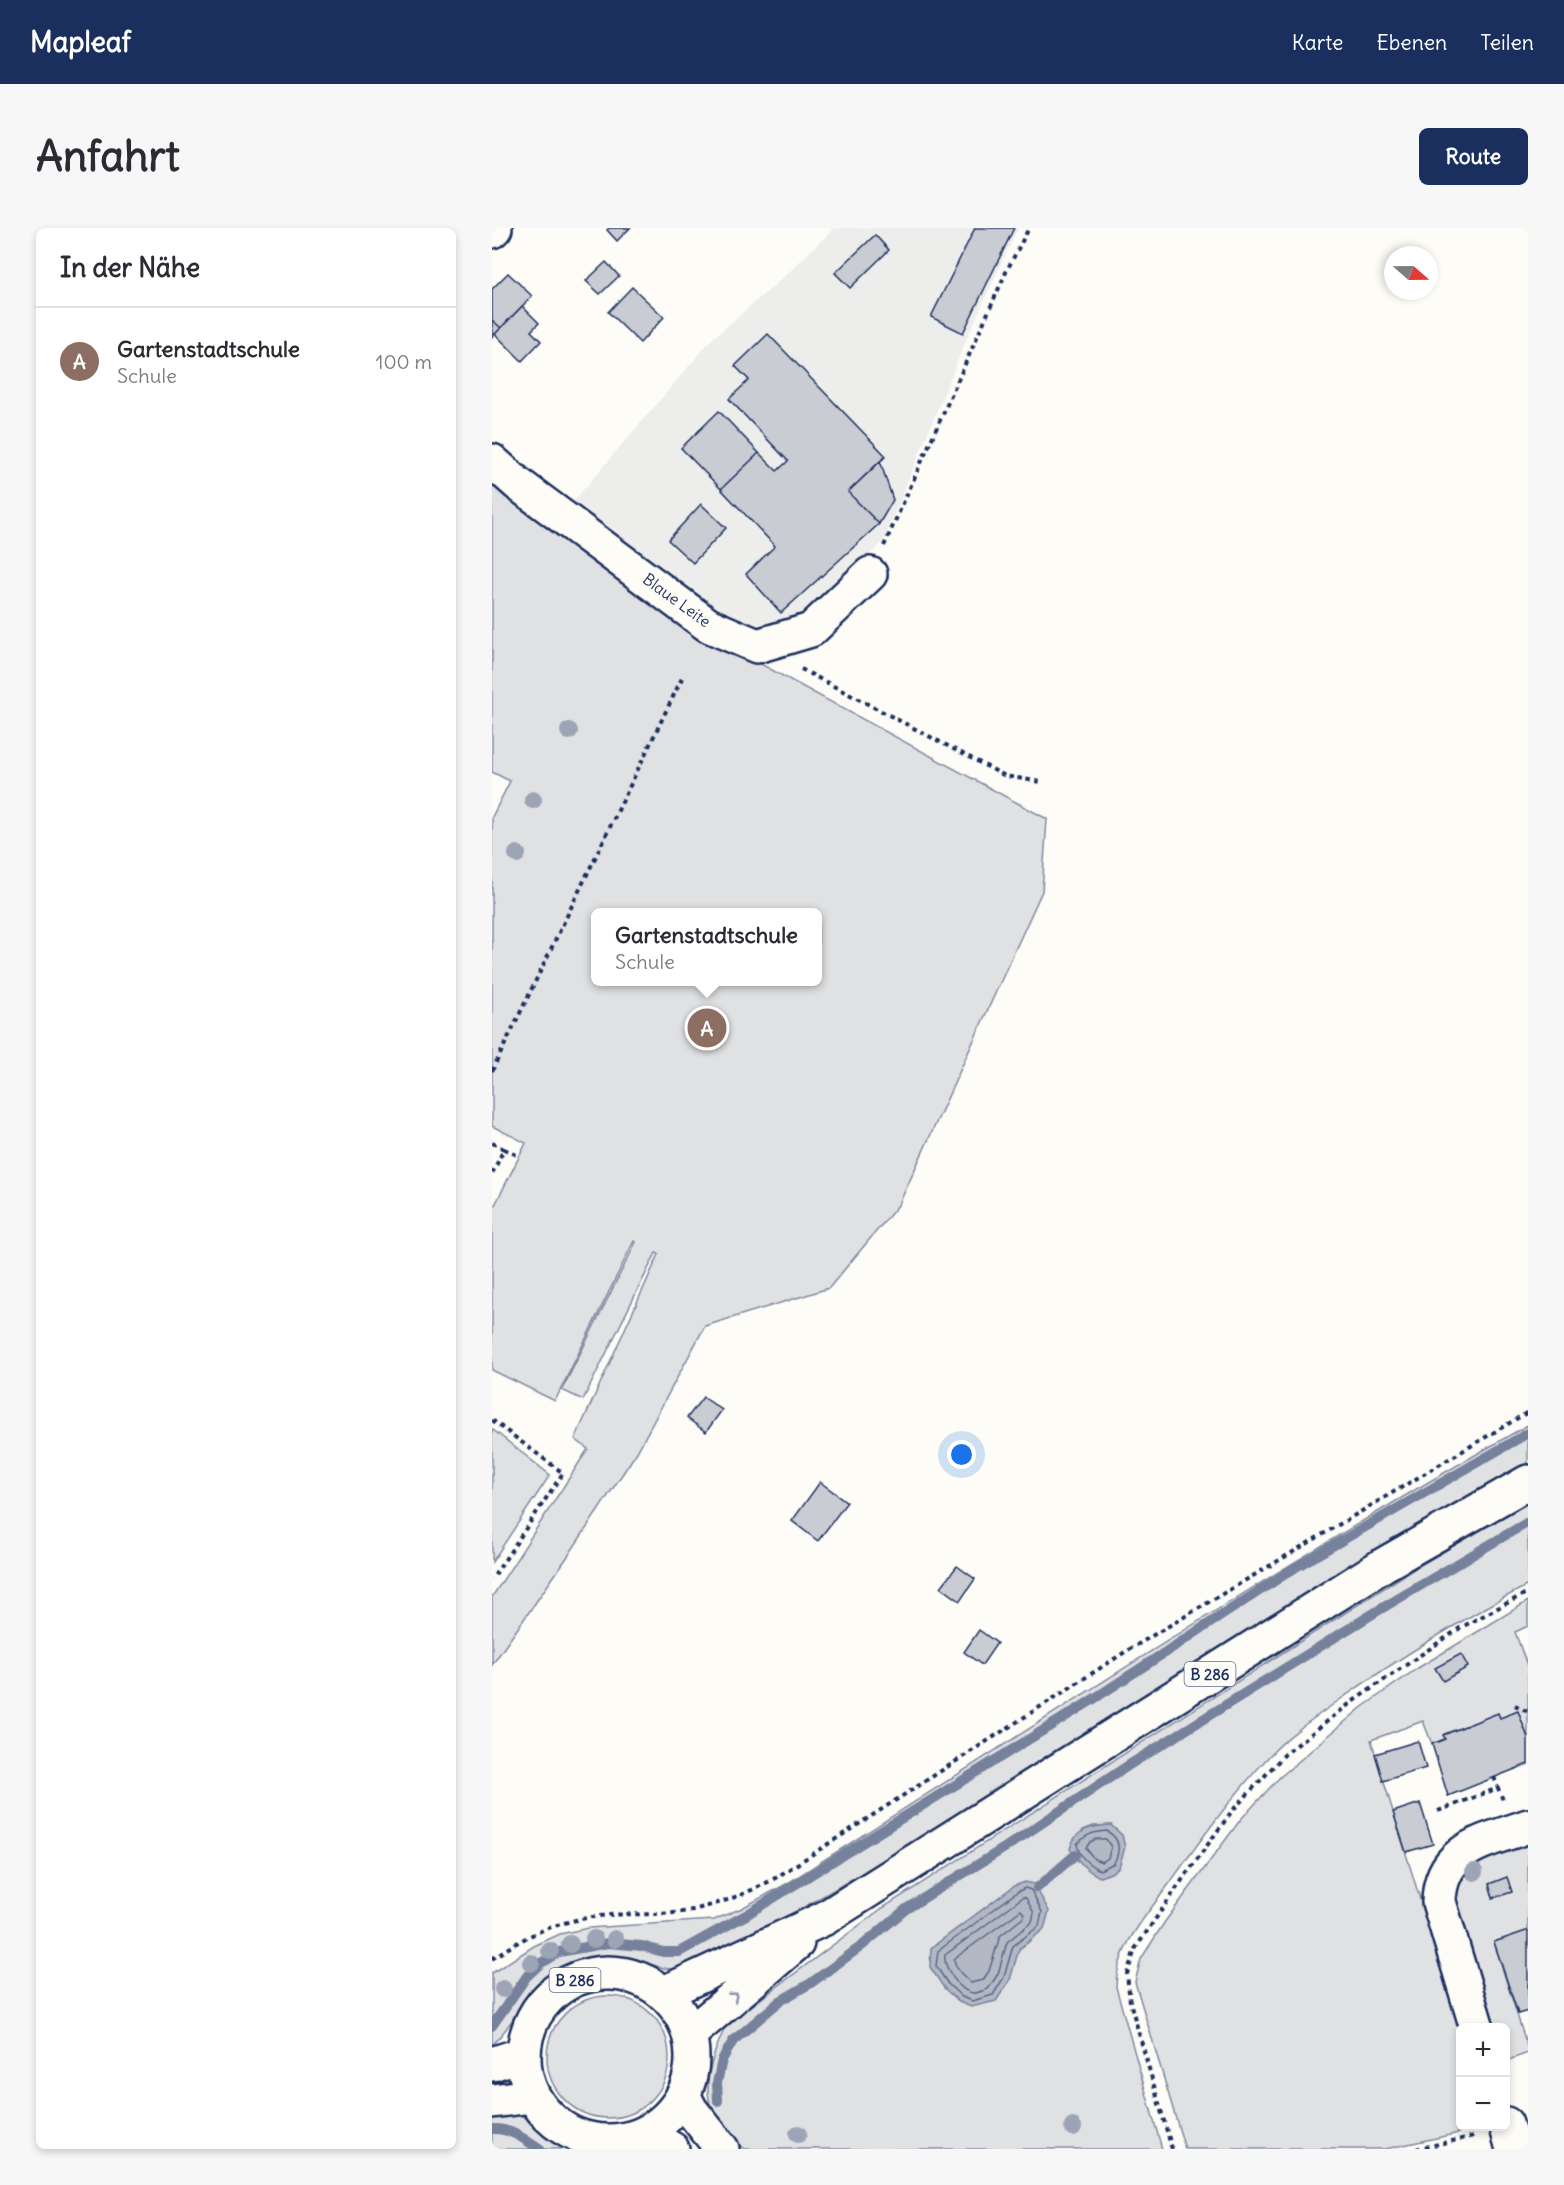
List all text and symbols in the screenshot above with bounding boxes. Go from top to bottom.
text: Mapleaf [30,24,131,60]
text: Karte [1292,29,1343,56]
text: Ebenen [1376,29,1447,56]
text: Teilen [1480,29,1534,56]
button: Route [1419,128,1528,185]
text: Anfahrt [36,130,180,182]
north arrow [1384,246,1438,300]
text: In der Nähe [60,251,200,284]
text: Gartenstadtschule [117,335,300,363]
text: A [73,349,86,374]
text: 100 m [375,349,432,374]
text: Schule [117,363,177,388]
street label: Blaue Leite [639,569,715,631]
popup [591,908,822,986]
text: Gartenstadtschule [615,921,798,949]
text: Schule [615,949,675,974]
pin: A [688,1006,726,1050]
your location [947,1440,976,1469]
road number: B 286 [1184,1662,1236,1686]
road number: B 286 [550,1968,601,1992]
one-way arrow [727,1992,738,2003]
map controls [1456,2023,1510,2131]
button: + [1456,2023,1510,2077]
button: − [1456,2077,1510,2131]

